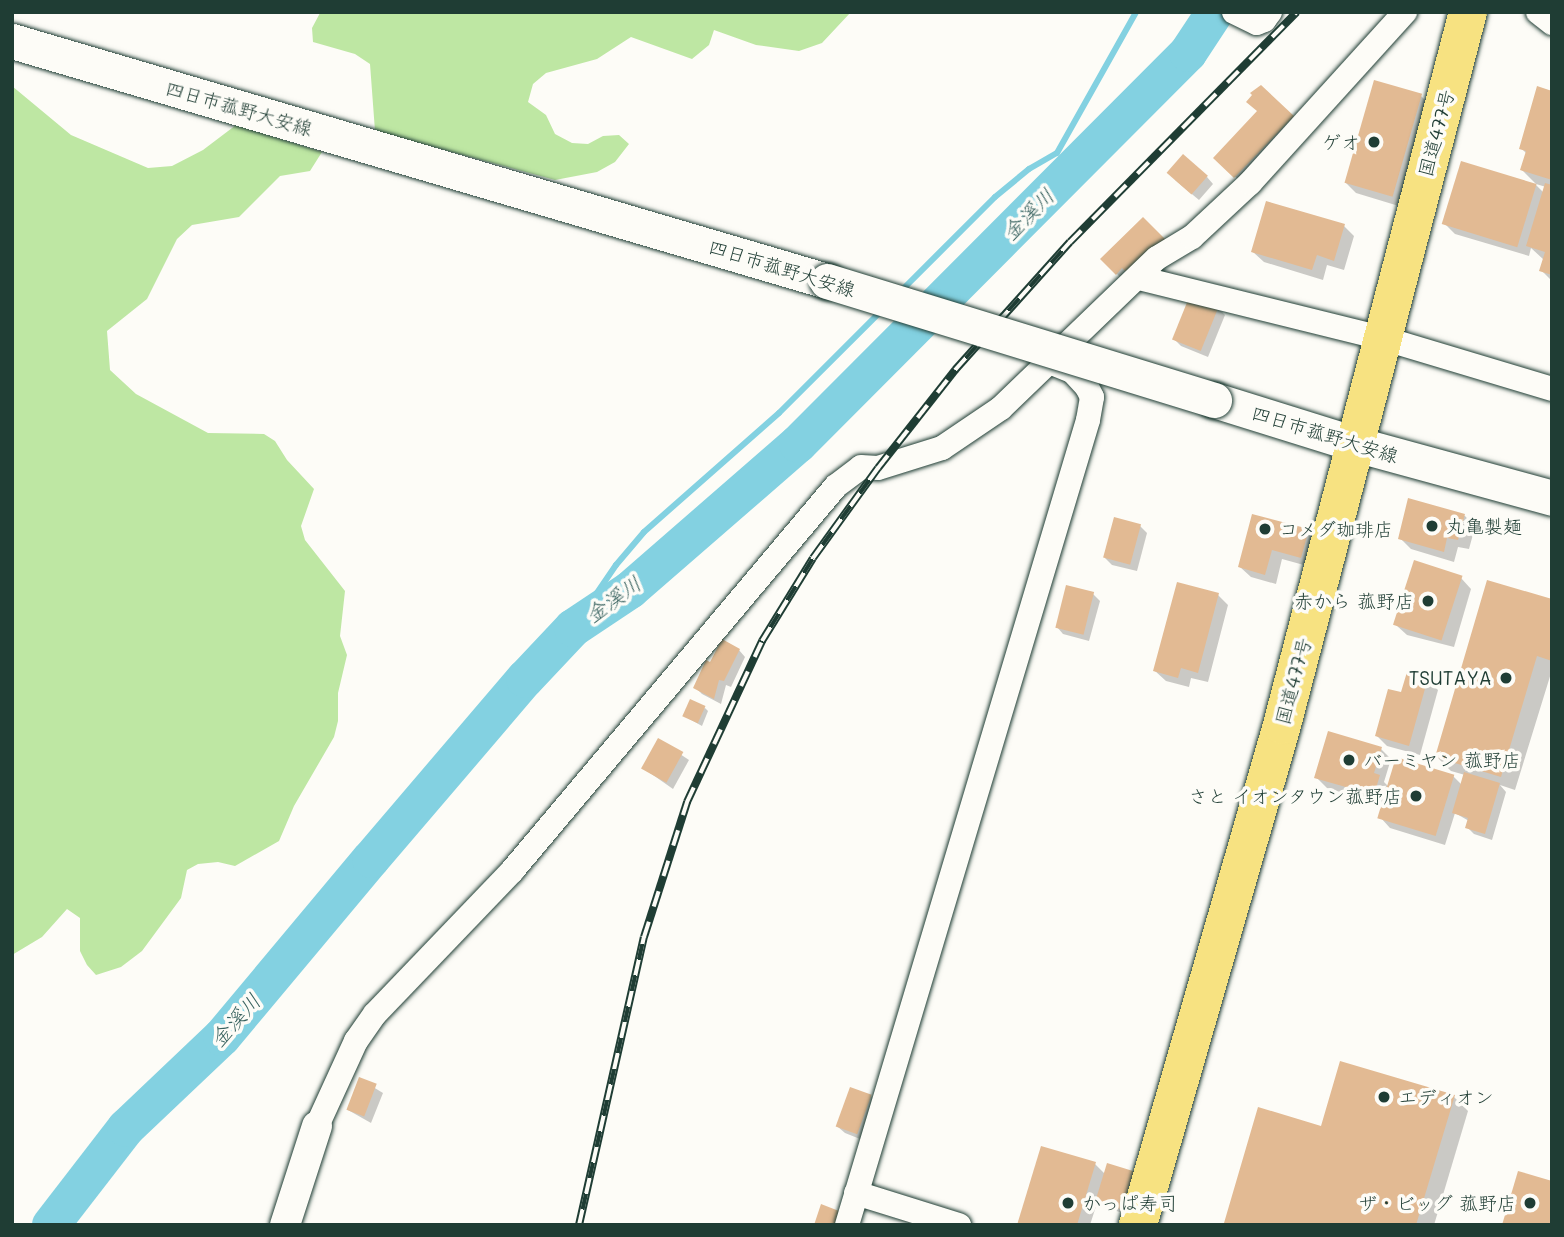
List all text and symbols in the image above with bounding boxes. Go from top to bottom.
street label: 四日市菰野大安線 [163,76,315,140]
street label: 国道477号 [1413,87,1459,179]
place label: ゲオ [1322,131,1360,153]
marker: ゲオ [1366,134,1382,150]
water label: 金溪川 [997,183,1059,245]
street label: 四日市菰野大安線 [706,235,858,301]
street label: 四日市菰野大安線 [1249,401,1401,467]
place label: 丸亀製麺 [1446,515,1522,537]
place label: コメダ珈琲店 [1279,518,1393,540]
marker: 丸亀製麺 [1424,518,1440,534]
marker: コメダ珈琲店 [1257,521,1273,537]
water label: 金溪川 [580,570,646,628]
place label: 赤から 菰野店 [1294,590,1414,612]
marker: 赤から 菰野店 [1420,593,1436,609]
street label: 国道477号 [1270,635,1316,727]
place label: TSUTAYA [1409,667,1492,689]
marker: TSUTAYA [1498,670,1514,686]
place label: バーミヤン 菰野店 [1363,749,1521,771]
marker: バーミヤン 菰野店 [1341,752,1357,768]
place label: さと イオンタウン菰野店 [1187,785,1402,807]
marker: さと イオンタウン菰野店 [1408,788,1424,804]
water label: 金溪川 [205,988,265,1052]
place label: エディオン [1398,1086,1493,1108]
marker: エディオン [1376,1089,1392,1105]
place label: かっぱ寿司 [1082,1192,1177,1214]
place label: ザ・ビッグ 菰野店 [1358,1192,1516,1214]
marker: かっぱ寿司 [1060,1195,1076,1211]
marker: ザ・ビッグ 菰野店 [1522,1195,1538,1211]

